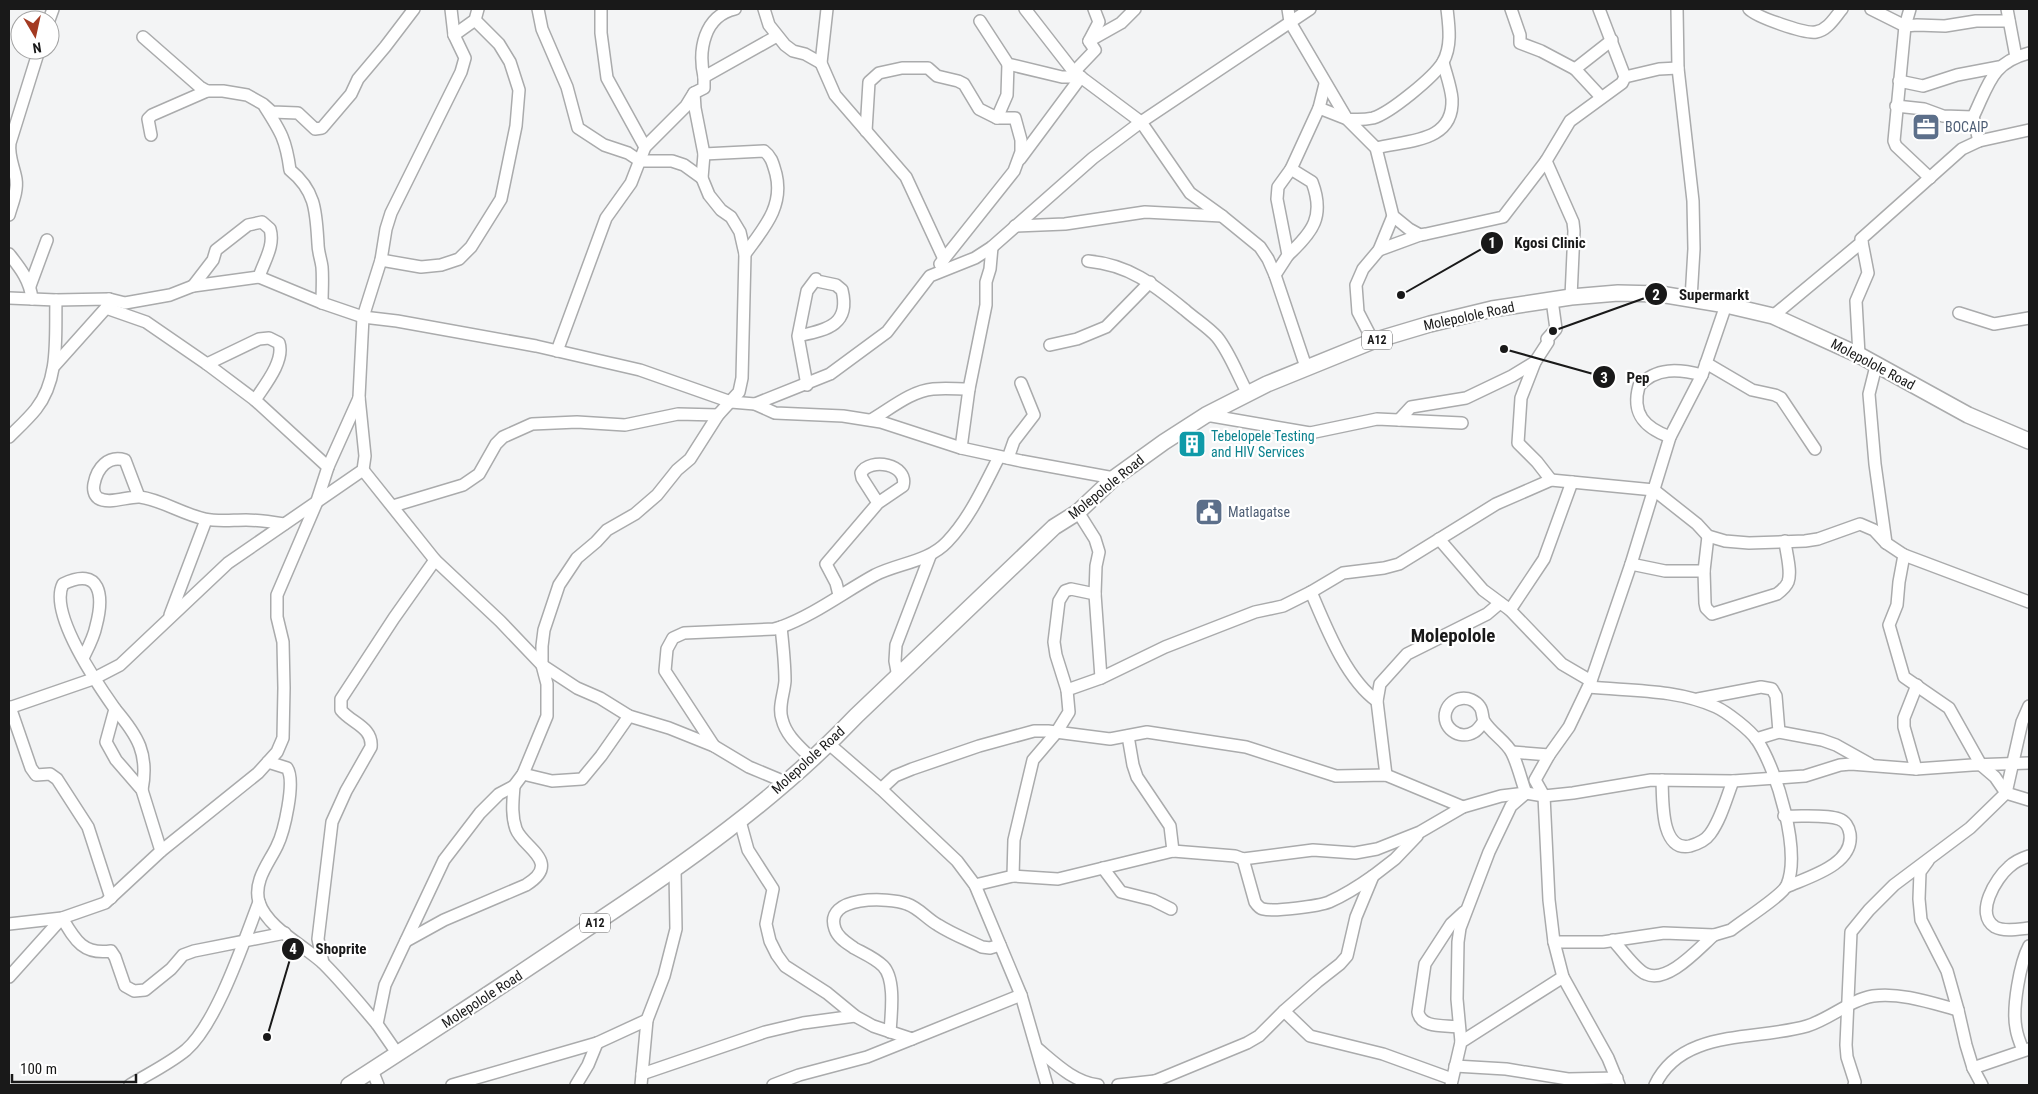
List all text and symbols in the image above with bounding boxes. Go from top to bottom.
north arrow [10,10,60,60]
text: N [32,39,43,56]
office icon: BOCAIP [1911,112,1941,142]
place label: BOCAIP [1945,119,1989,135]
callout: Kgosi Clinic [1479,228,1596,258]
text: 1 [1488,234,1496,252]
text: Kgosi Clinic [1514,234,1586,252]
callout: Supermarkt [1644,279,1759,309]
text: 2 [1652,286,1660,304]
text: Supermarkt [1679,286,1749,304]
street label: Molepolole Road [1422,299,1516,333]
road number: A12 [1362,330,1392,350]
street label: Molepolole Road [1828,335,1918,393]
callout: Pep [1592,362,1660,392]
text: 3 [1600,369,1608,387]
text: Pep [1626,369,1650,387]
place label: Tebelopele Testing and HIV Services [1211,428,1315,460]
building icon: Tebelopele Testing and HIV Services [1177,429,1207,459]
street label: Molepolole Road [1065,452,1147,522]
public building icon: Matlagatse [1194,497,1224,527]
place label: Matlagatse [1228,504,1290,520]
district label: Molepolole [1411,624,1495,647]
street label: Molepolole Road [768,723,848,797]
road number: A12 [580,914,610,932]
callout: Shoprite [281,934,376,964]
text: 4 [289,940,297,958]
text: Shoprite [316,940,366,958]
street label: Molepolole Road [439,967,525,1031]
scale bar [12,1052,136,1084]
text: 100 m [20,1060,57,1078]

